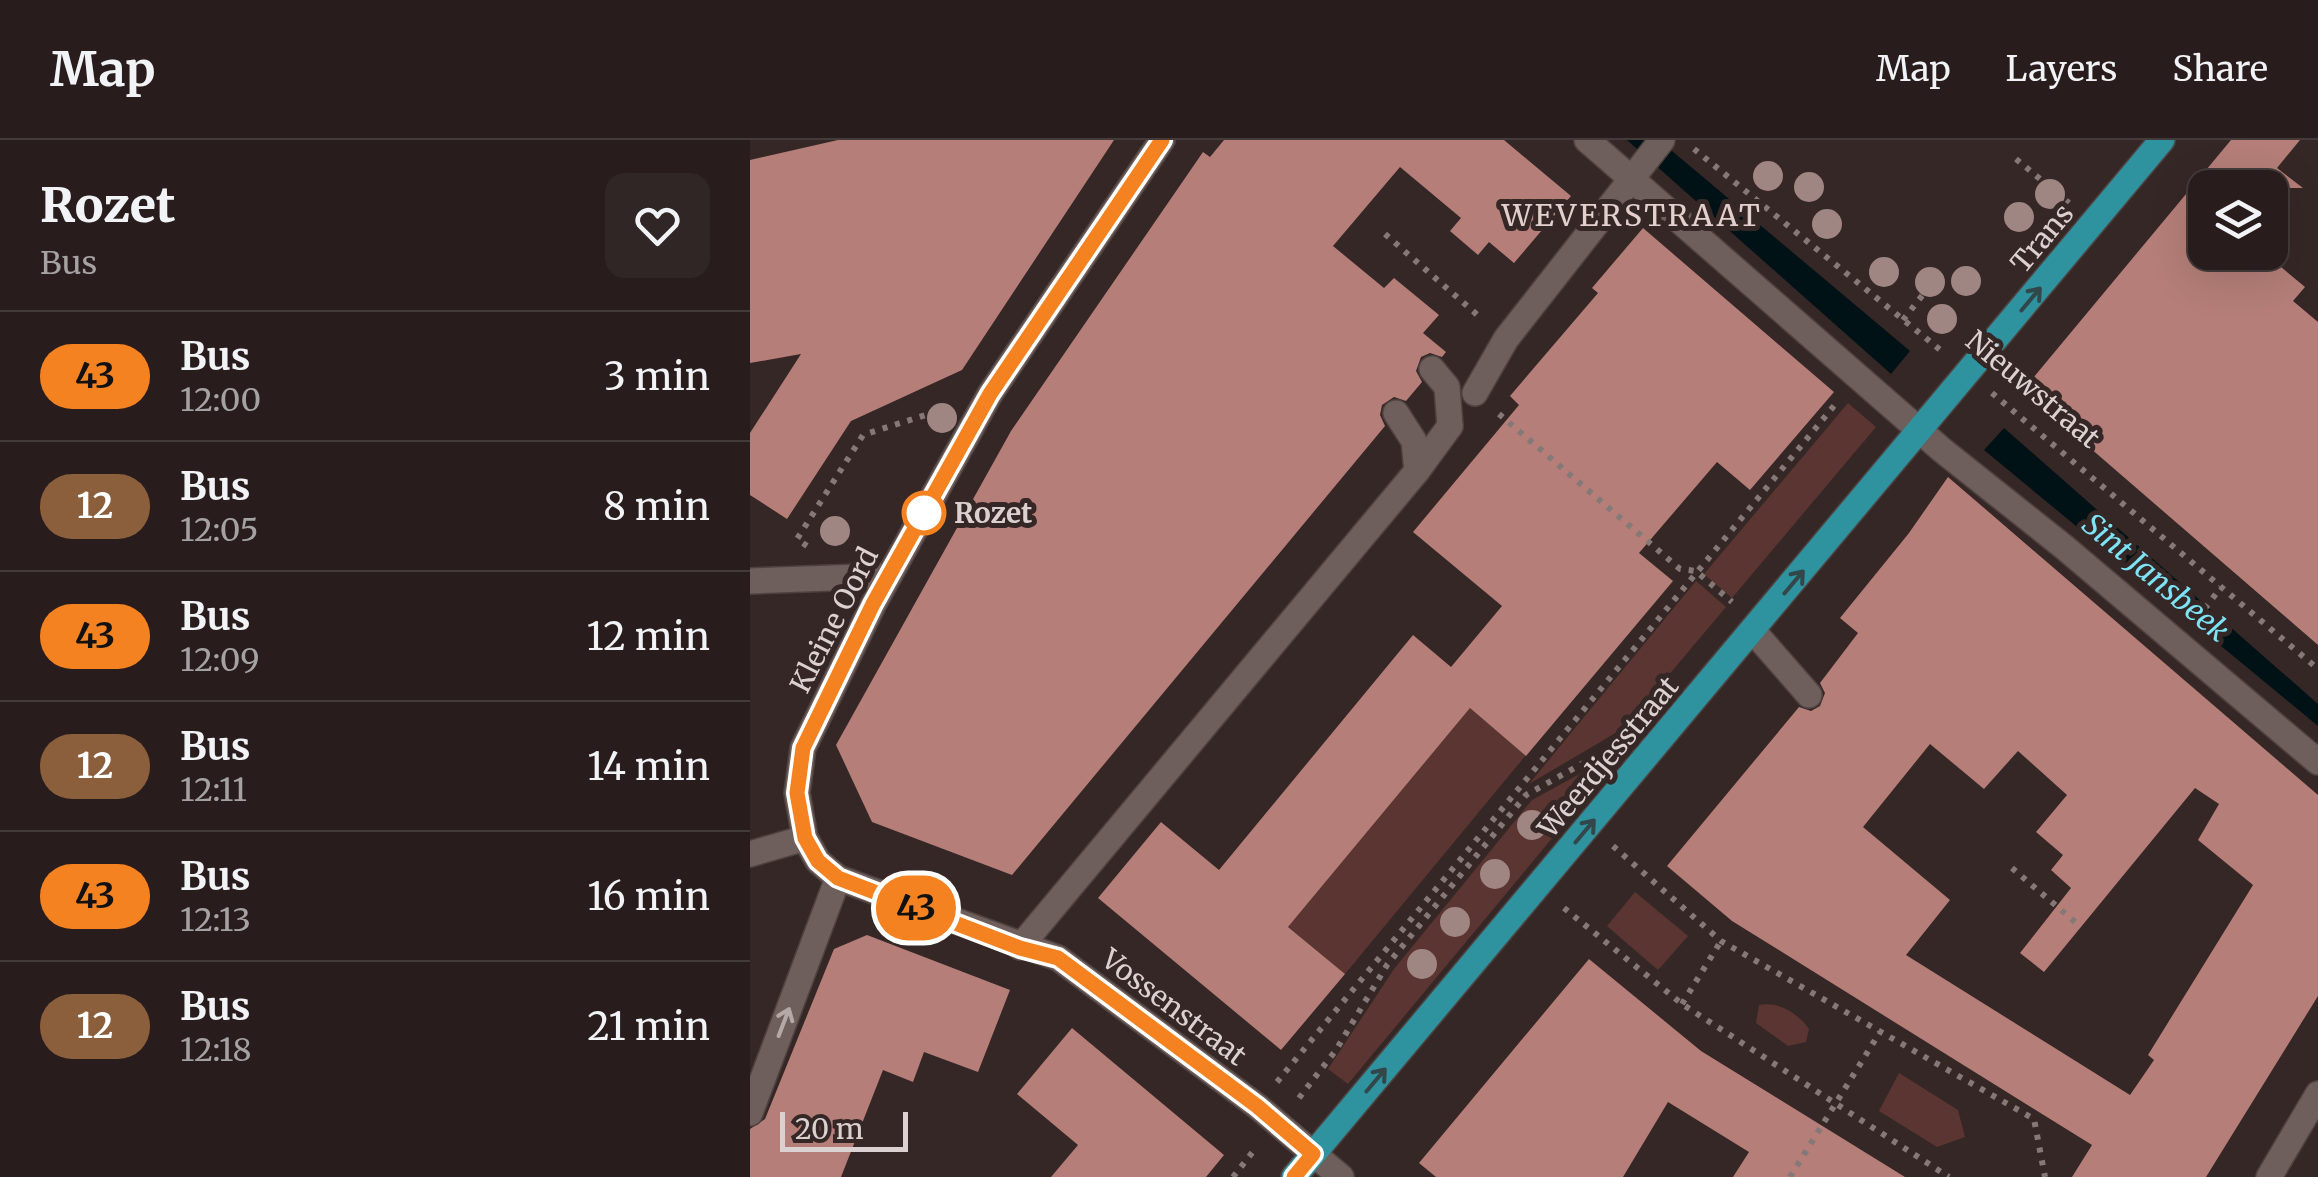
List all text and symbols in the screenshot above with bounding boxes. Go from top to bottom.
text: Map [50,39,155,99]
text: Map [1876,47,1951,91]
text: Layers [2006,47,2117,91]
text: Share [2172,47,2268,91]
map controls [2188,170,2288,270]
button: layers [2188,170,2288,270]
button: heart [605,173,710,278]
text: Rozet [40,175,176,235]
district label: WEVERSTRAAT [1501,196,1762,234]
street label: Trans [2003,196,2081,280]
text: Bus [40,243,97,283]
one-way arrow [2020,287,2042,313]
street label: Nieuwstraat [1959,322,2107,456]
text: Bus [180,333,250,380]
text: 3 min [604,353,710,400]
text: 43 [75,354,115,398]
text: 12:00 [180,380,261,420]
text: Bus [180,463,250,510]
text: 8 min [603,483,710,530]
text: 12 [77,484,113,528]
marker: Rozet [903,492,945,534]
place label: Rozet [954,495,1032,531]
water label: Sint Jansbeek [2075,505,2237,650]
text: 12:05 [180,510,258,550]
street label: Kleine Oord [782,541,886,699]
one-way arrow [1783,570,1805,596]
text: Bus [180,593,250,640]
text: 12 min [587,613,710,660]
text: 43 [75,614,115,658]
text: 12:09 [180,640,260,680]
street label: Weerdjesstraat [1529,669,1686,846]
text: Bus [180,723,250,770]
text: 14 min [587,743,710,790]
text: 12 [77,744,113,788]
text: 12:11 [180,770,247,810]
one-way arrow [1573,819,1596,844]
text: Bus [180,853,250,900]
text: 16 min [587,873,710,920]
text: 43 [75,874,115,918]
line badge: 43 [871,876,961,940]
text: 43 [896,886,936,930]
text: 12:13 [180,900,251,940]
street label: Vossenstraat [1094,940,1254,1073]
text: Bus [180,983,250,1030]
text: 21 min [587,1003,710,1050]
text: 12 [77,1004,113,1048]
one-way arrow [776,1007,794,1038]
text: 12:18 [180,1030,252,1070]
one-way arrow [1365,1067,1387,1093]
scale bar [780,1107,908,1152]
text: 20 m [795,1111,864,1147]

